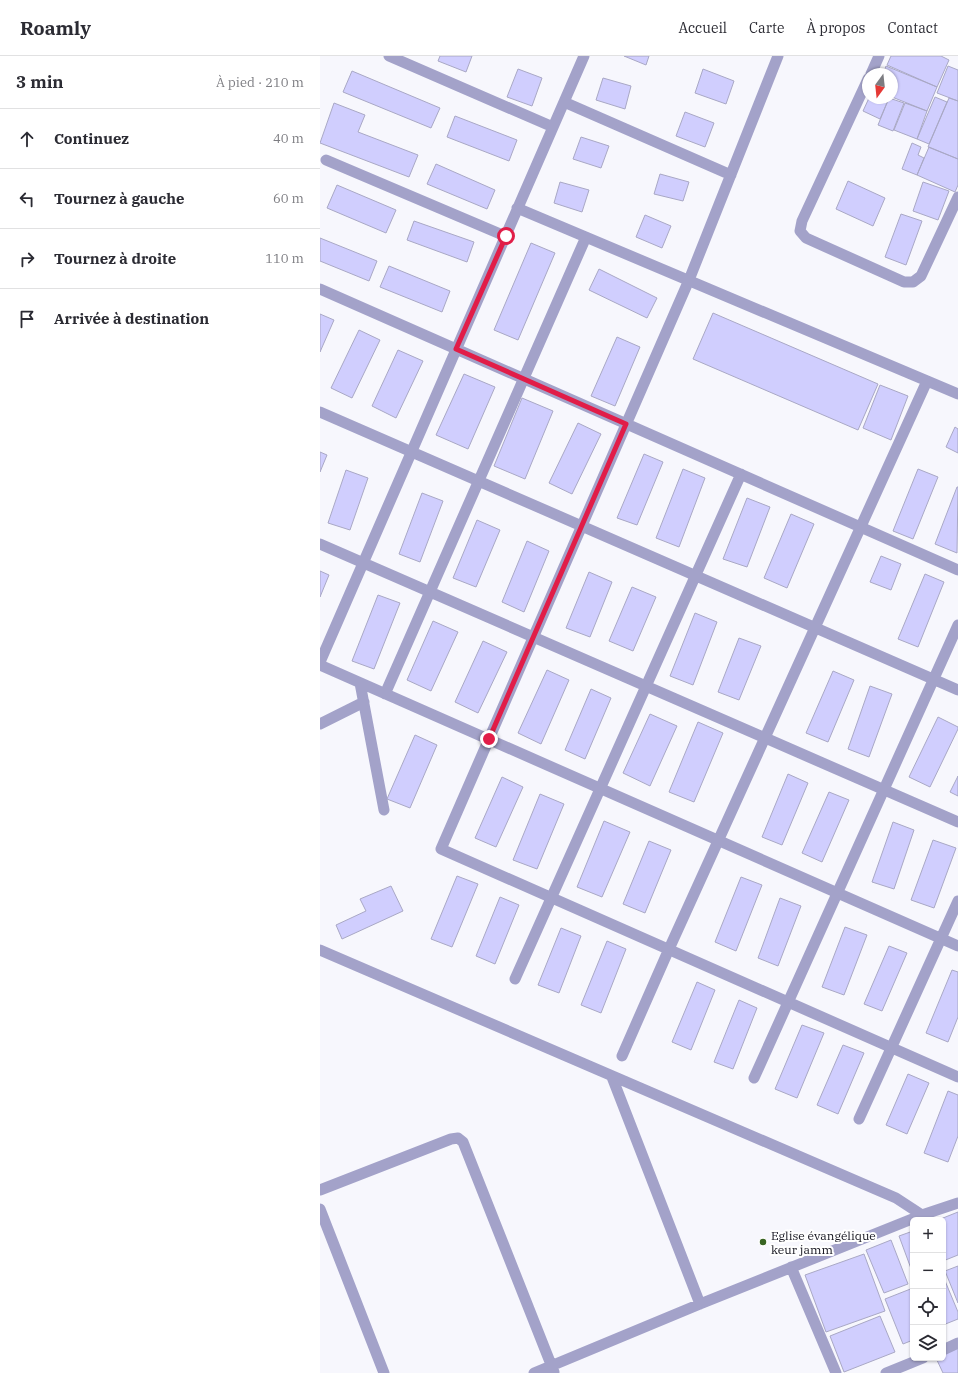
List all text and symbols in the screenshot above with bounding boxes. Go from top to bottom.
text: Roamly [20,16,91,40]
text: Accueil [678,19,727,37]
text: Carte [749,19,784,37]
text: À propos [806,19,865,37]
text: Contact [887,19,938,37]
north arrow [862,68,898,104]
text: 3 min [16,71,64,93]
text: À pied · 210 m [216,74,304,91]
icon: ahead [16,128,38,150]
text: Continuez [54,129,129,148]
text: 40 m [273,130,304,147]
icon: left [16,188,38,210]
text: Tournez à gauche [54,189,185,208]
text: 60 m [273,190,304,207]
route start [497,227,515,245]
icon: right [16,248,38,270]
text: Tournez à droite [54,249,176,268]
text: 110 m [265,250,304,267]
icon: arrive [16,308,38,330]
text: Arrivée à destination [54,309,209,328]
route end [480,730,498,748]
map controls [910,1217,946,1361]
button: + [910,1217,946,1253]
place label: Eglise évangélique keur jamm [771,1228,876,1257]
marker: Eglise évangélique keur jamm [758,1237,768,1247]
button: − [910,1253,946,1289]
button: locate [910,1289,946,1325]
button: layers [910,1325,946,1361]

